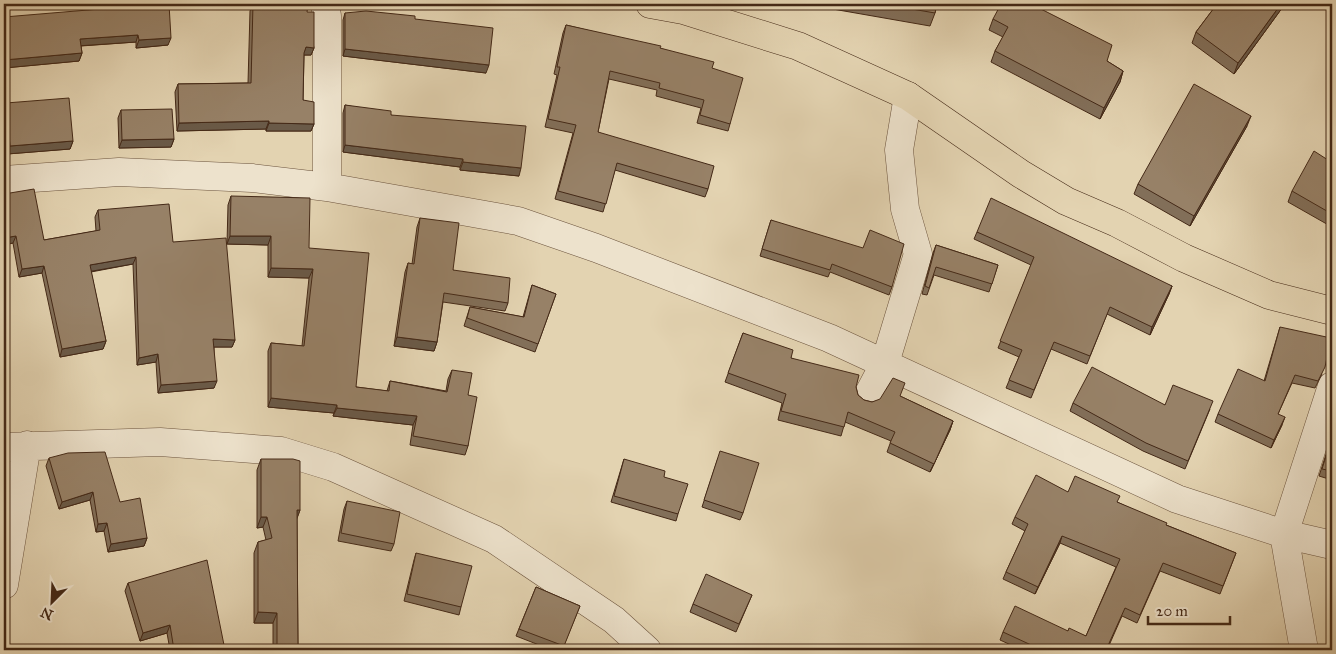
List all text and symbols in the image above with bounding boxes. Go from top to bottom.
north arrow [28,576,78,626]
scale bar [1148,594,1231,626]
text: 20 m [1156,602,1188,620]
text: N [38,603,56,624]

